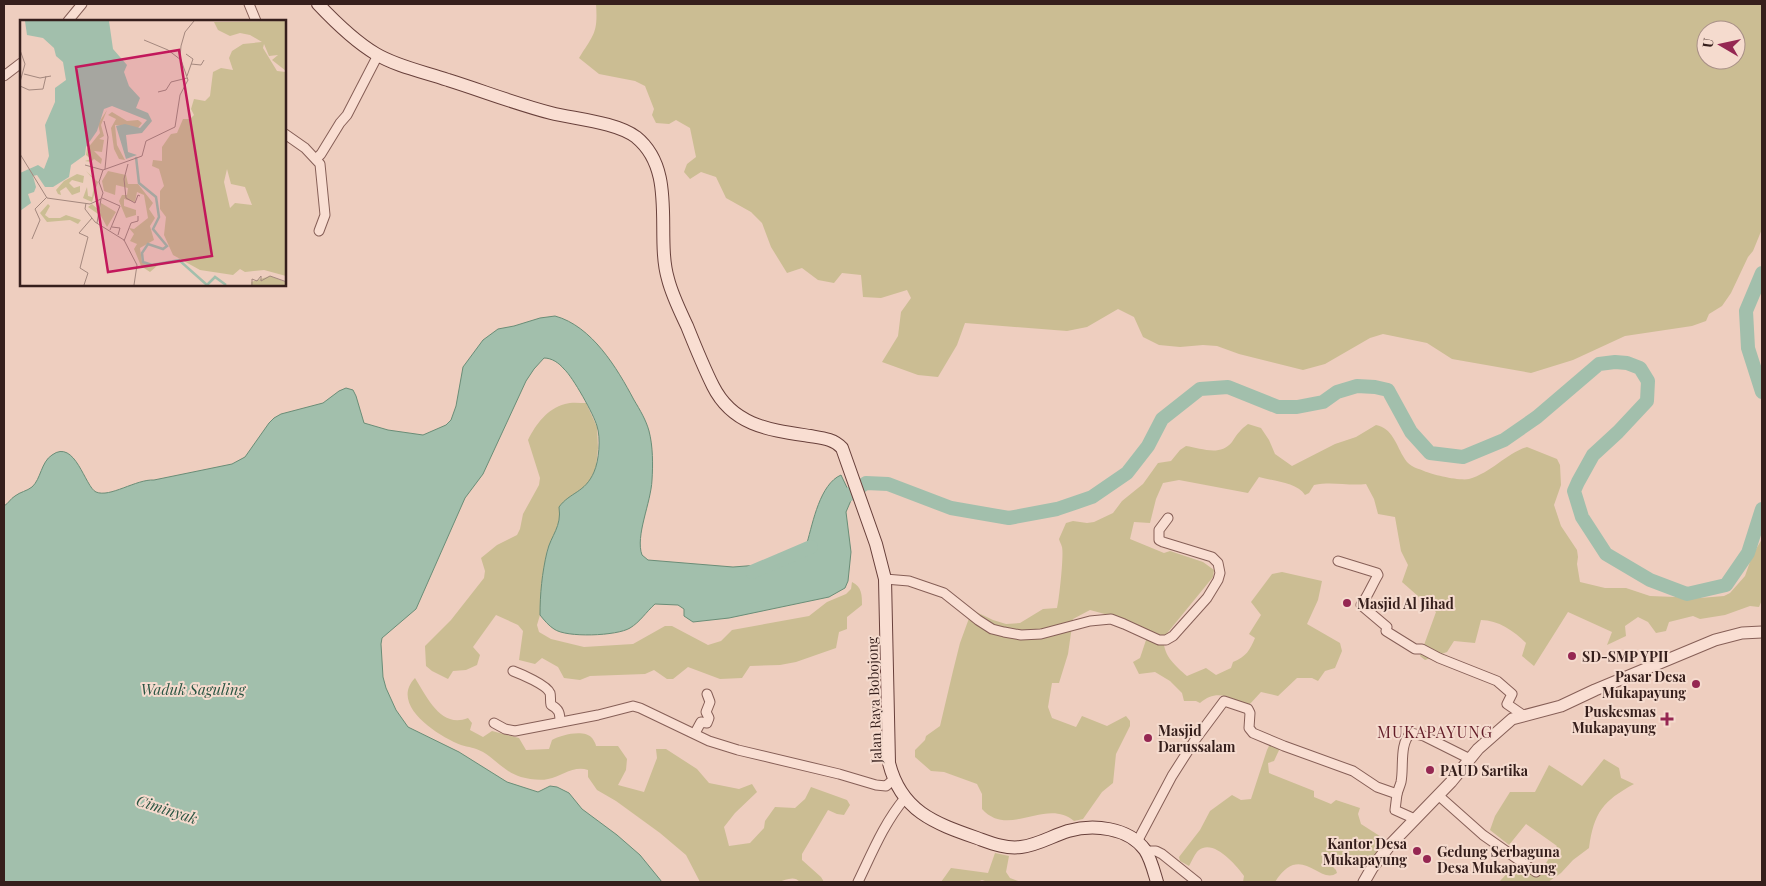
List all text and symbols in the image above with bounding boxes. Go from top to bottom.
inset map [20,20,286,286]
north arrow [1696,20,1746,70]
text: U [1698,36,1718,49]
place label: Masjid Al Jihad [1357,594,1454,613]
marker: Masjid Al Jihad [1341,597,1353,609]
street label: Jalan Raya Bobojong [862,636,886,764]
place label: SD-SMP YPII [1582,647,1668,666]
marker: SD-SMP YPII [1566,650,1578,662]
place label: Pasar Desa Mukapayung [1602,667,1687,702]
marker: Pasar Desa Mukapayung [1690,678,1702,690]
water label: Waduk Saguling [141,679,246,699]
place label: Puskesmas Mukapayung [1572,702,1656,737]
marker: Puskesmas Mukapayung [1660,712,1674,726]
place label: Masjid Darussalam [1158,721,1236,756]
district label: MUKAPAYUNG [1377,721,1493,742]
marker: Masjid Darussalam [1142,732,1154,744]
place label: PAUD Sartika [1440,761,1529,780]
marker: PAUD Sartika [1424,764,1436,776]
water label: Ciminyak [134,790,200,828]
place label: Kantor Desa Mukapayung [1323,834,1408,869]
place label: Gedung Serbaguna Desa Mukapayung [1437,842,1560,877]
marker: Kantor Desa Mukapayung [1411,845,1423,857]
marker: Gedung Serbaguna Desa Mukapayung [1421,853,1433,865]

